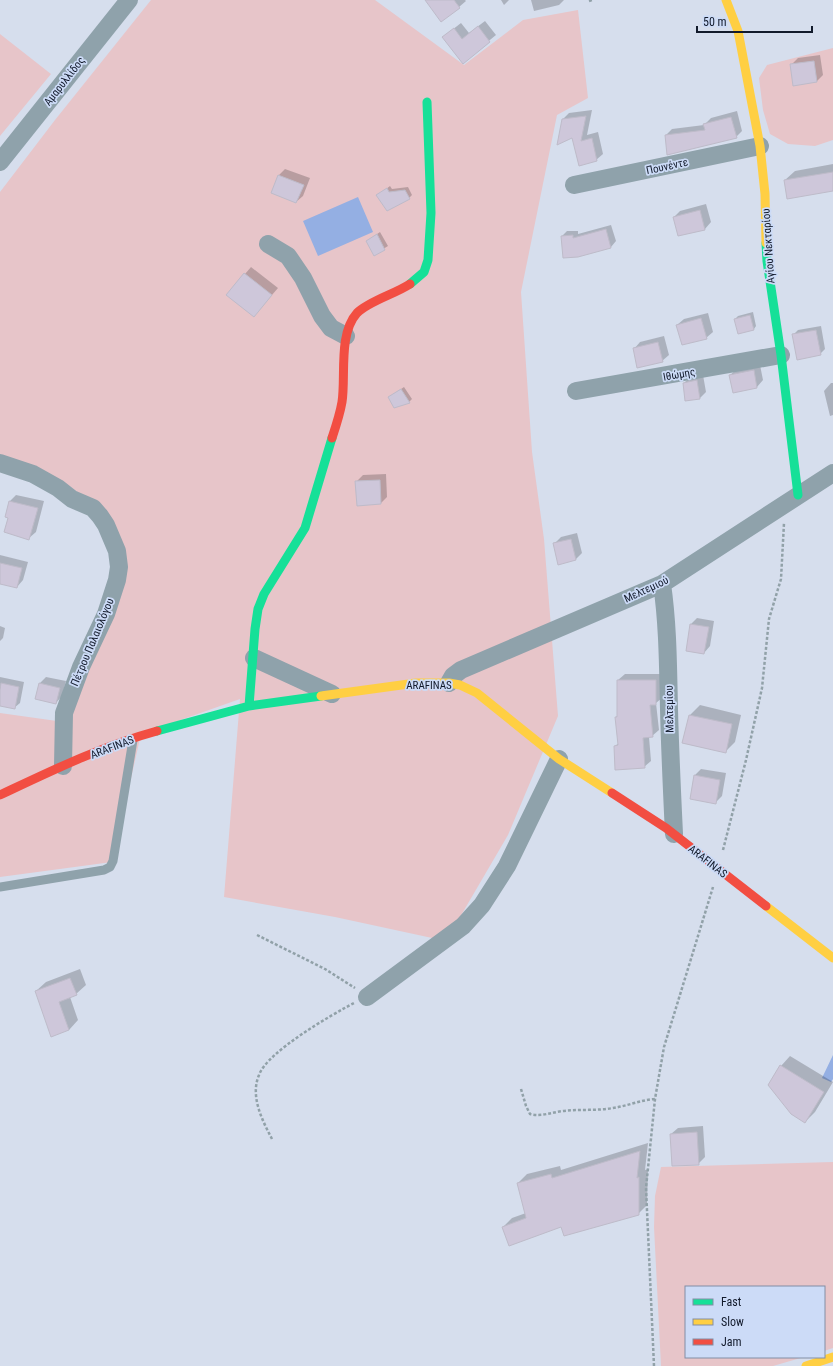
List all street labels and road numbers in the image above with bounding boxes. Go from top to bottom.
street label: Αμαρυλλίδος [41,54,87,108]
street label: Πουνέντε [645,156,689,177]
street label: Αγίου Νεκταρίου [759,208,778,284]
street label: Ιθώμης [662,365,696,384]
street label: Μελτεμιού [622,574,670,605]
street label: Πέτρου Παλαιολόγου [68,596,117,688]
street label: ARAFINAS [406,679,452,692]
street label: Μελτεμίου [663,685,676,733]
street label: ARAFINAS [89,733,136,762]
street label: ARAFINAS [686,842,730,881]

